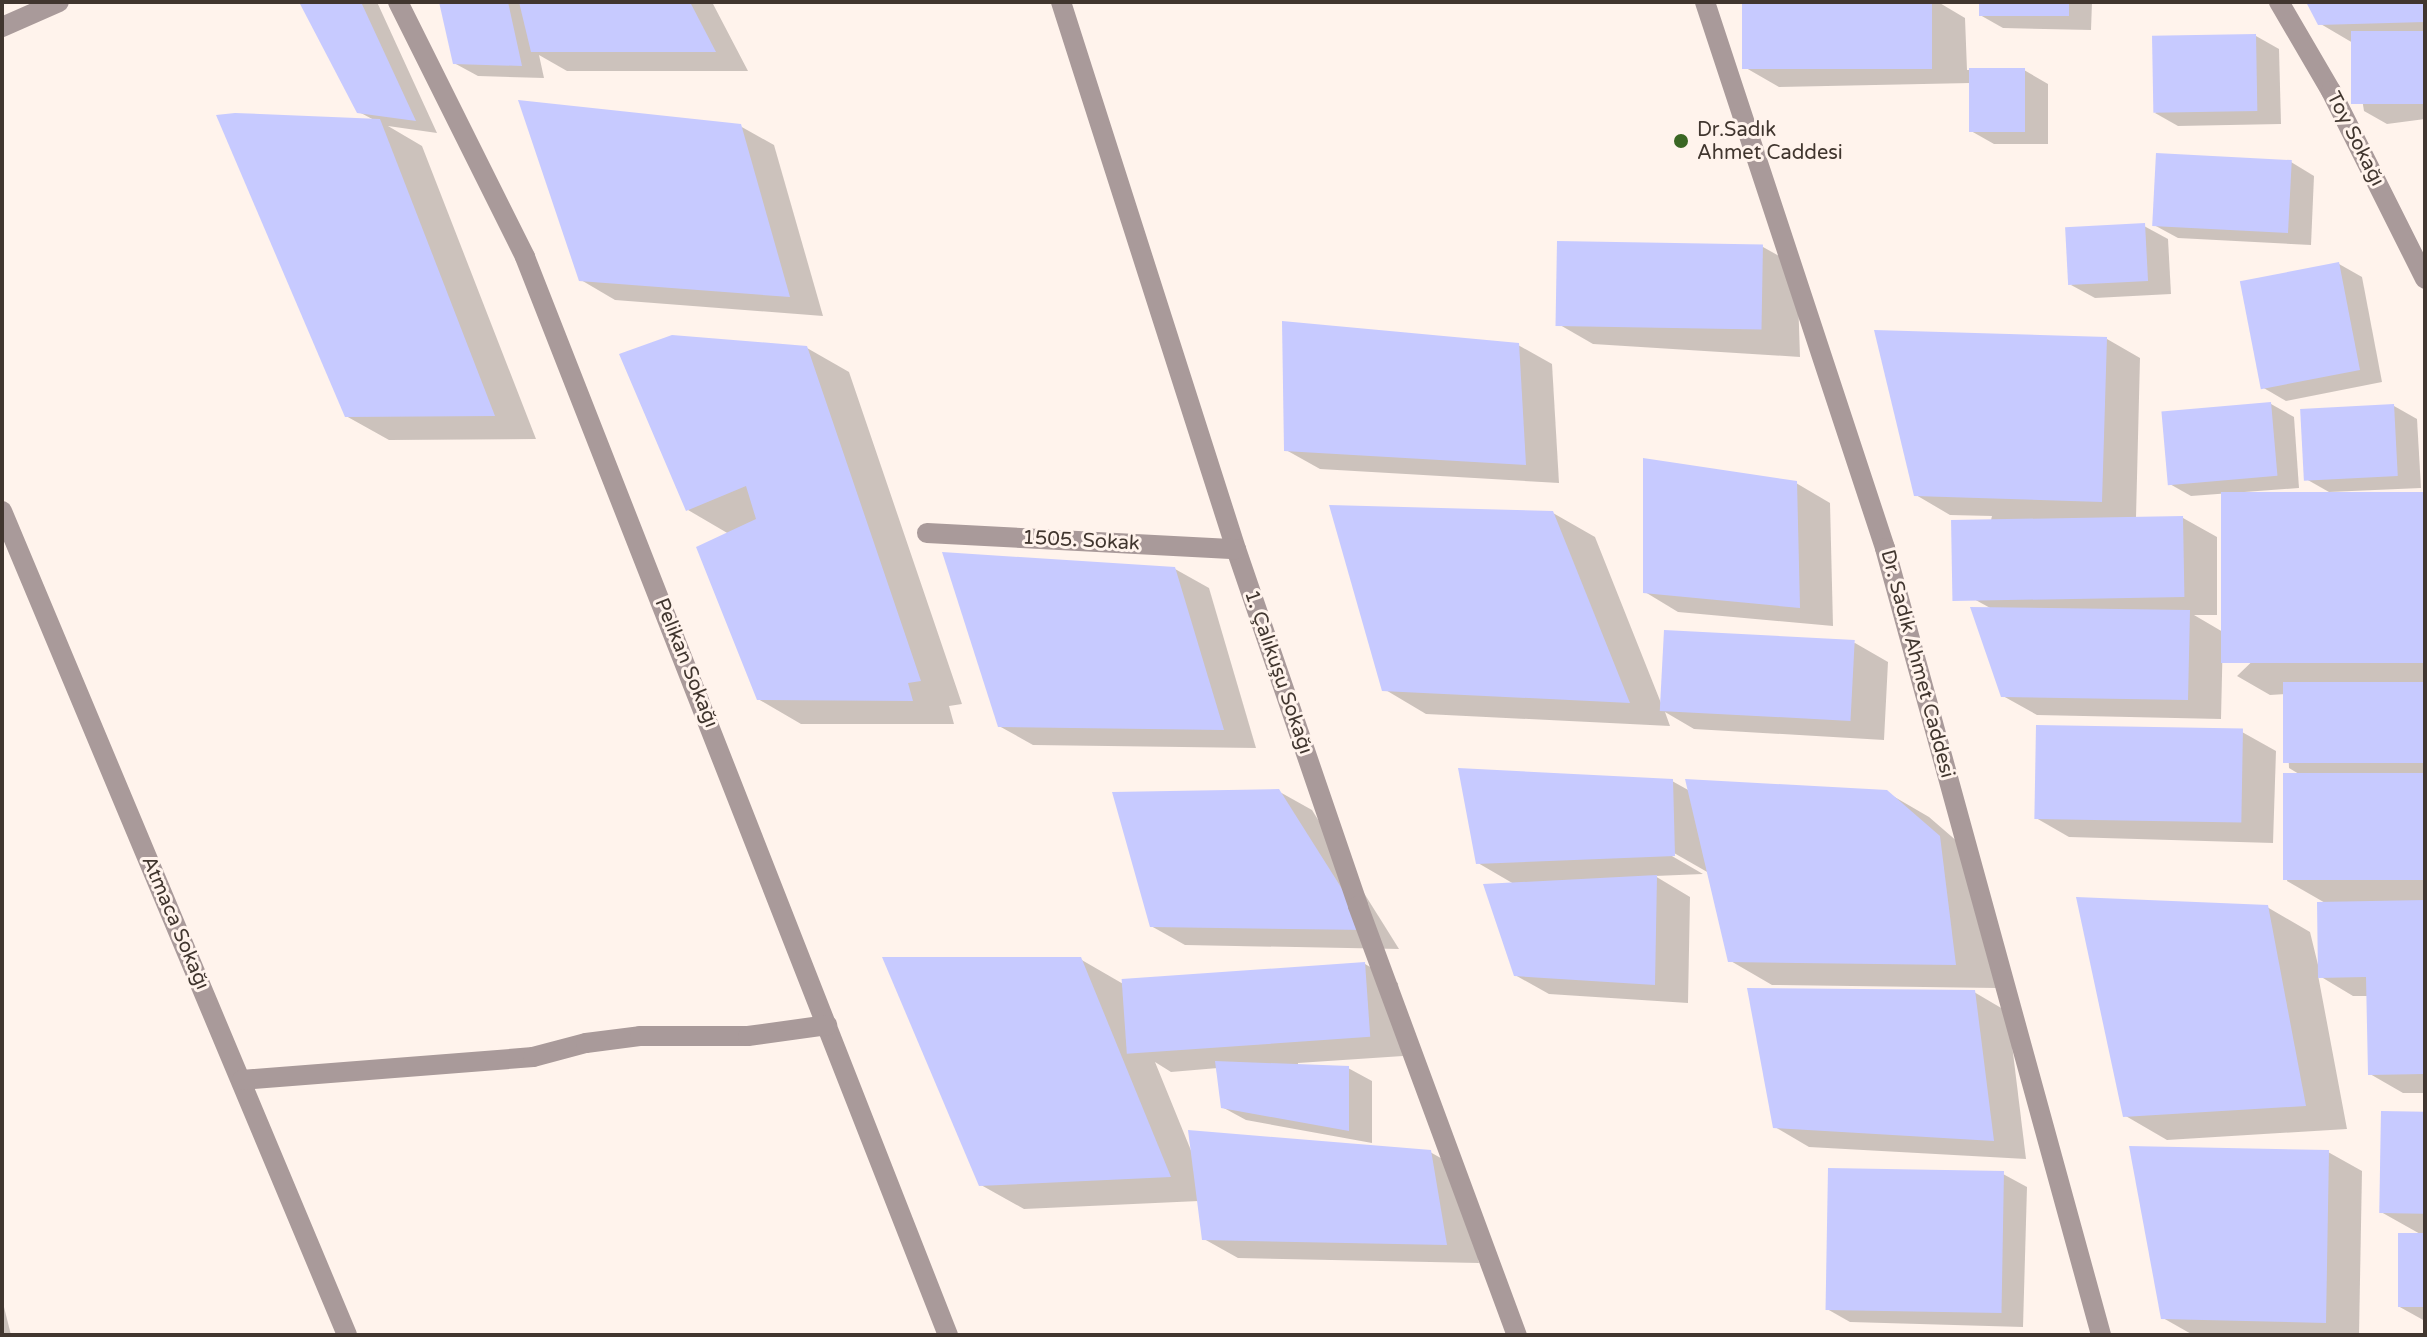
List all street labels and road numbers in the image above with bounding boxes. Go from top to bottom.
street label: Toy Sokağı [2321,88,2389,190]
street label: 1505. Sokak [1022,526,1140,556]
street label: Dr. Sadık Ahmet Caddesi [1875,547,1959,781]
street label: 1. Çalıkuşu Sokağı [1239,587,1317,757]
street label: Pelikan Sokağı [649,595,723,731]
street label: Atmaca Sokağı [136,853,214,993]

